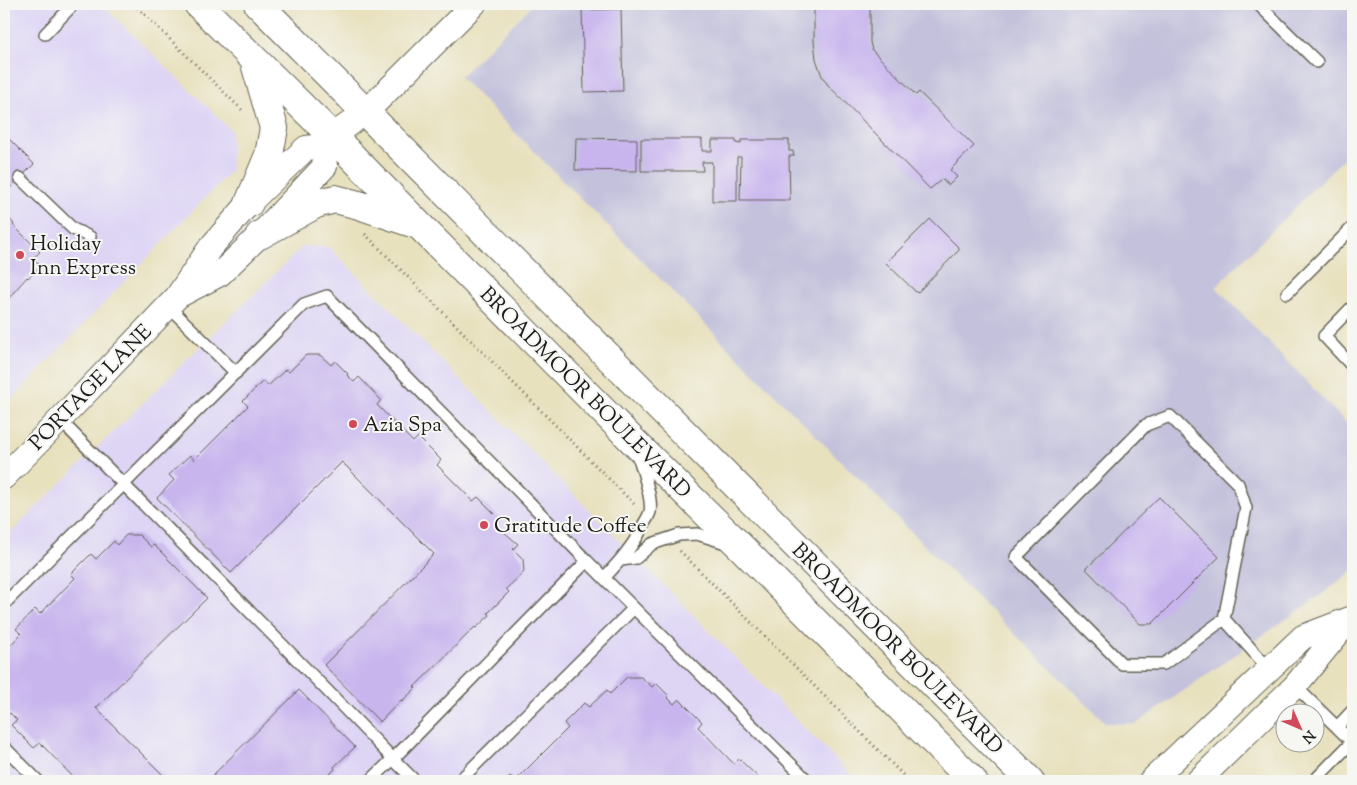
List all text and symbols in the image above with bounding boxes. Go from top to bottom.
place label: Holiday Inn Express [30,230,136,284]
marker: Holiday Inn Express [14,249,26,261]
street label: BROADMOOR BOULEVARD [472,281,697,506]
street label: PORTAGE LANE [23,318,160,458]
place label: Azia Spa [363,411,442,441]
marker: Azia Spa [347,418,359,430]
place label: Gratitude Coffee [494,512,646,542]
marker: Gratitude Coffee [478,519,490,531]
street label: BROADMOOR BOULEVARD [784,537,1009,762]
north arrow [1274,702,1324,752]
text: N [1297,725,1319,747]

